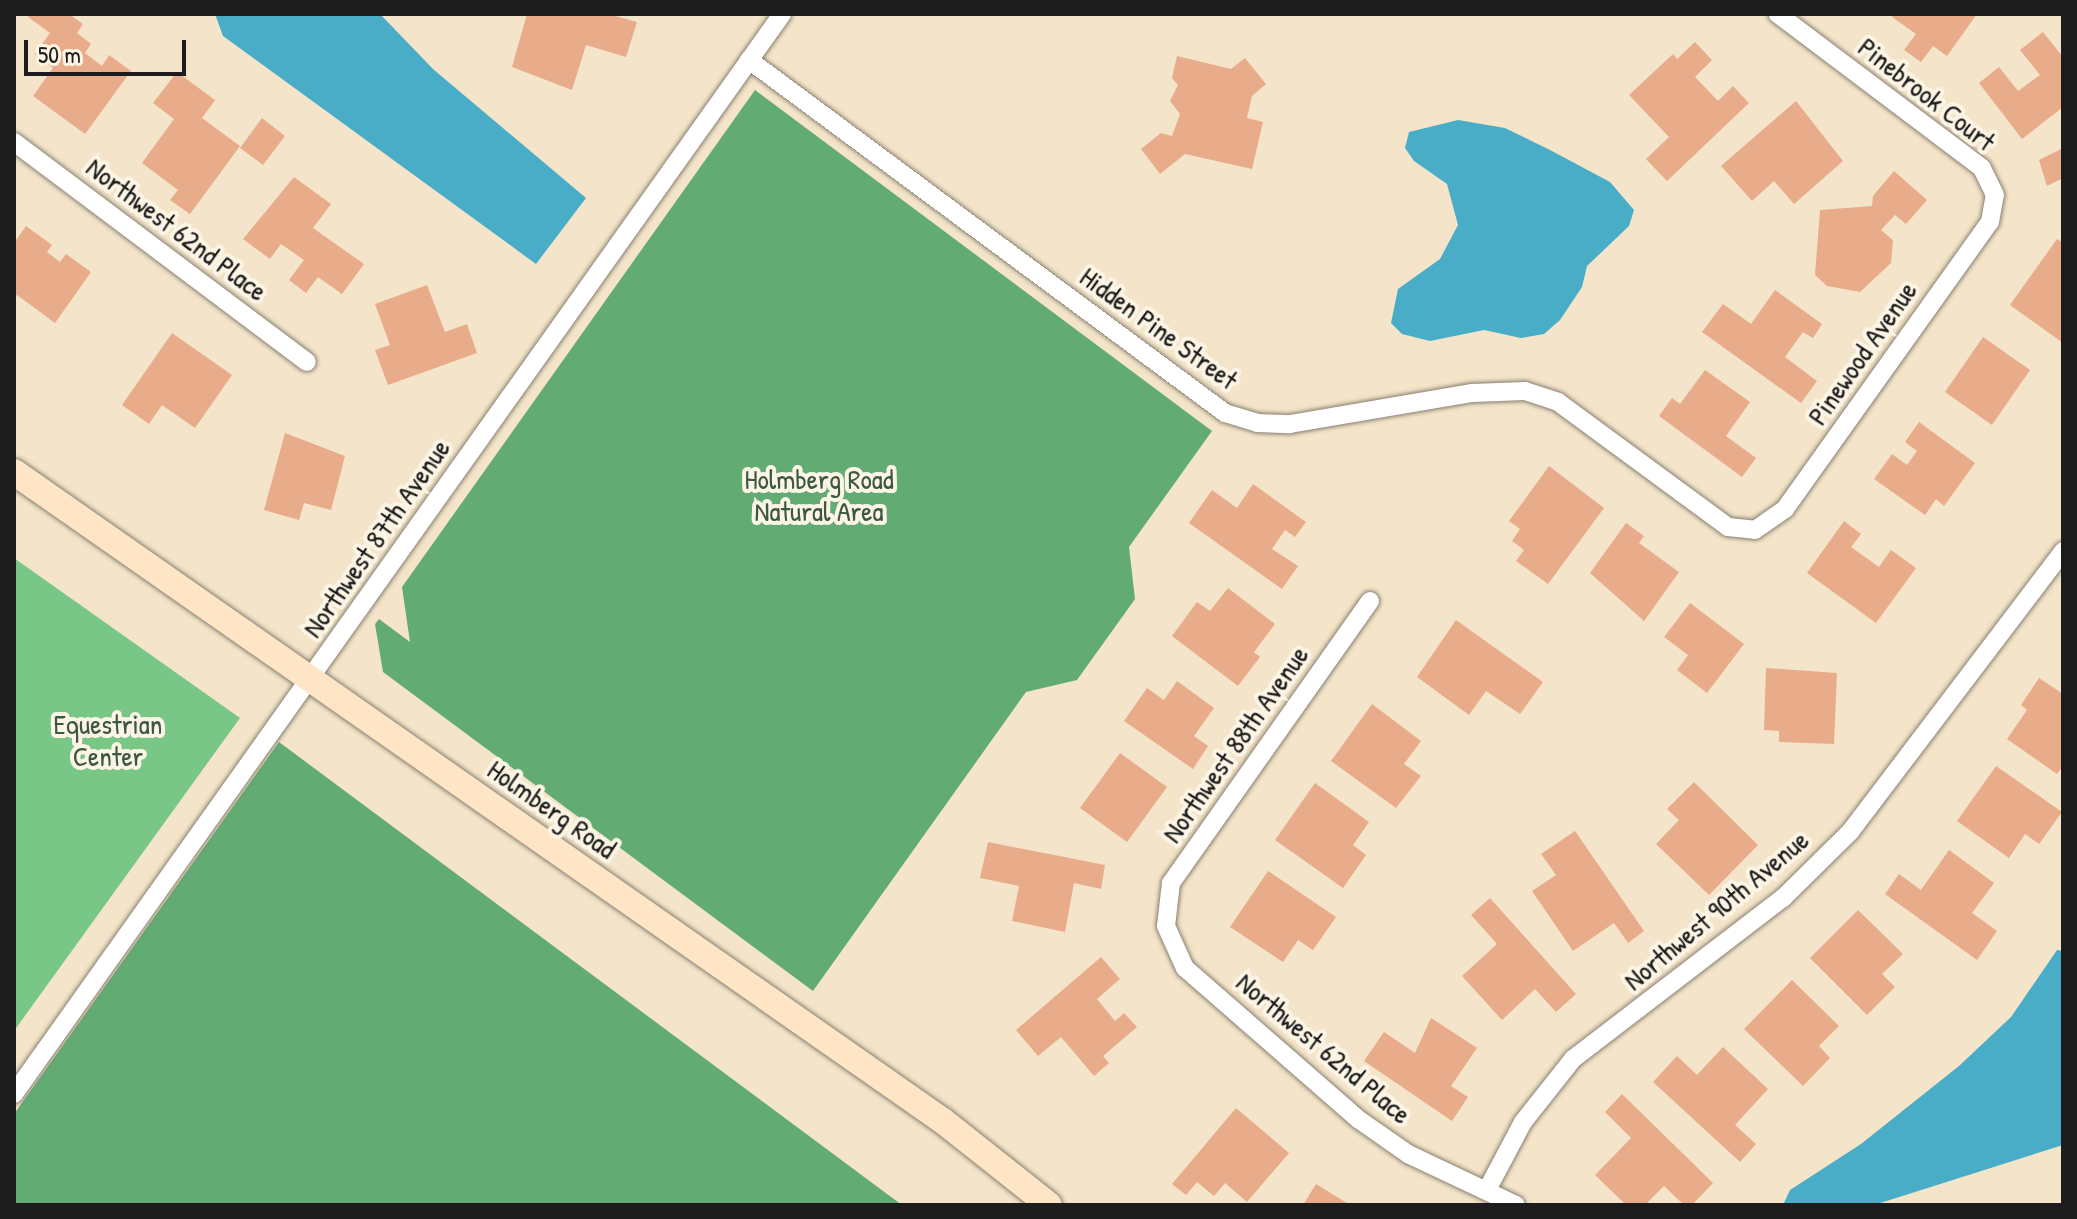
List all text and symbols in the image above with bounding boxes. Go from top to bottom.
scale bar [28,24,190,74]
street label: Pinebrook Court [1852,30,2002,158]
text: 50 m [38,38,81,70]
street label: Northwest 62nd Place [80,150,274,308]
street label: Hidden Pine Street [1074,260,1244,396]
street label: Pinewood Avenue [1800,275,1924,431]
street label: Northwest 87th Avenue [295,432,457,644]
park label: Holmberg Road Natural Area [744,462,894,528]
street label: Northwest 88th Avenue [1155,639,1315,849]
park label: Equestrian Center [54,707,162,773]
street label: Holmberg Road [481,752,623,866]
street label: Northwest 90th Avenue [1617,823,1815,997]
street label: Northwest 62nd Place [1230,965,1418,1131]

